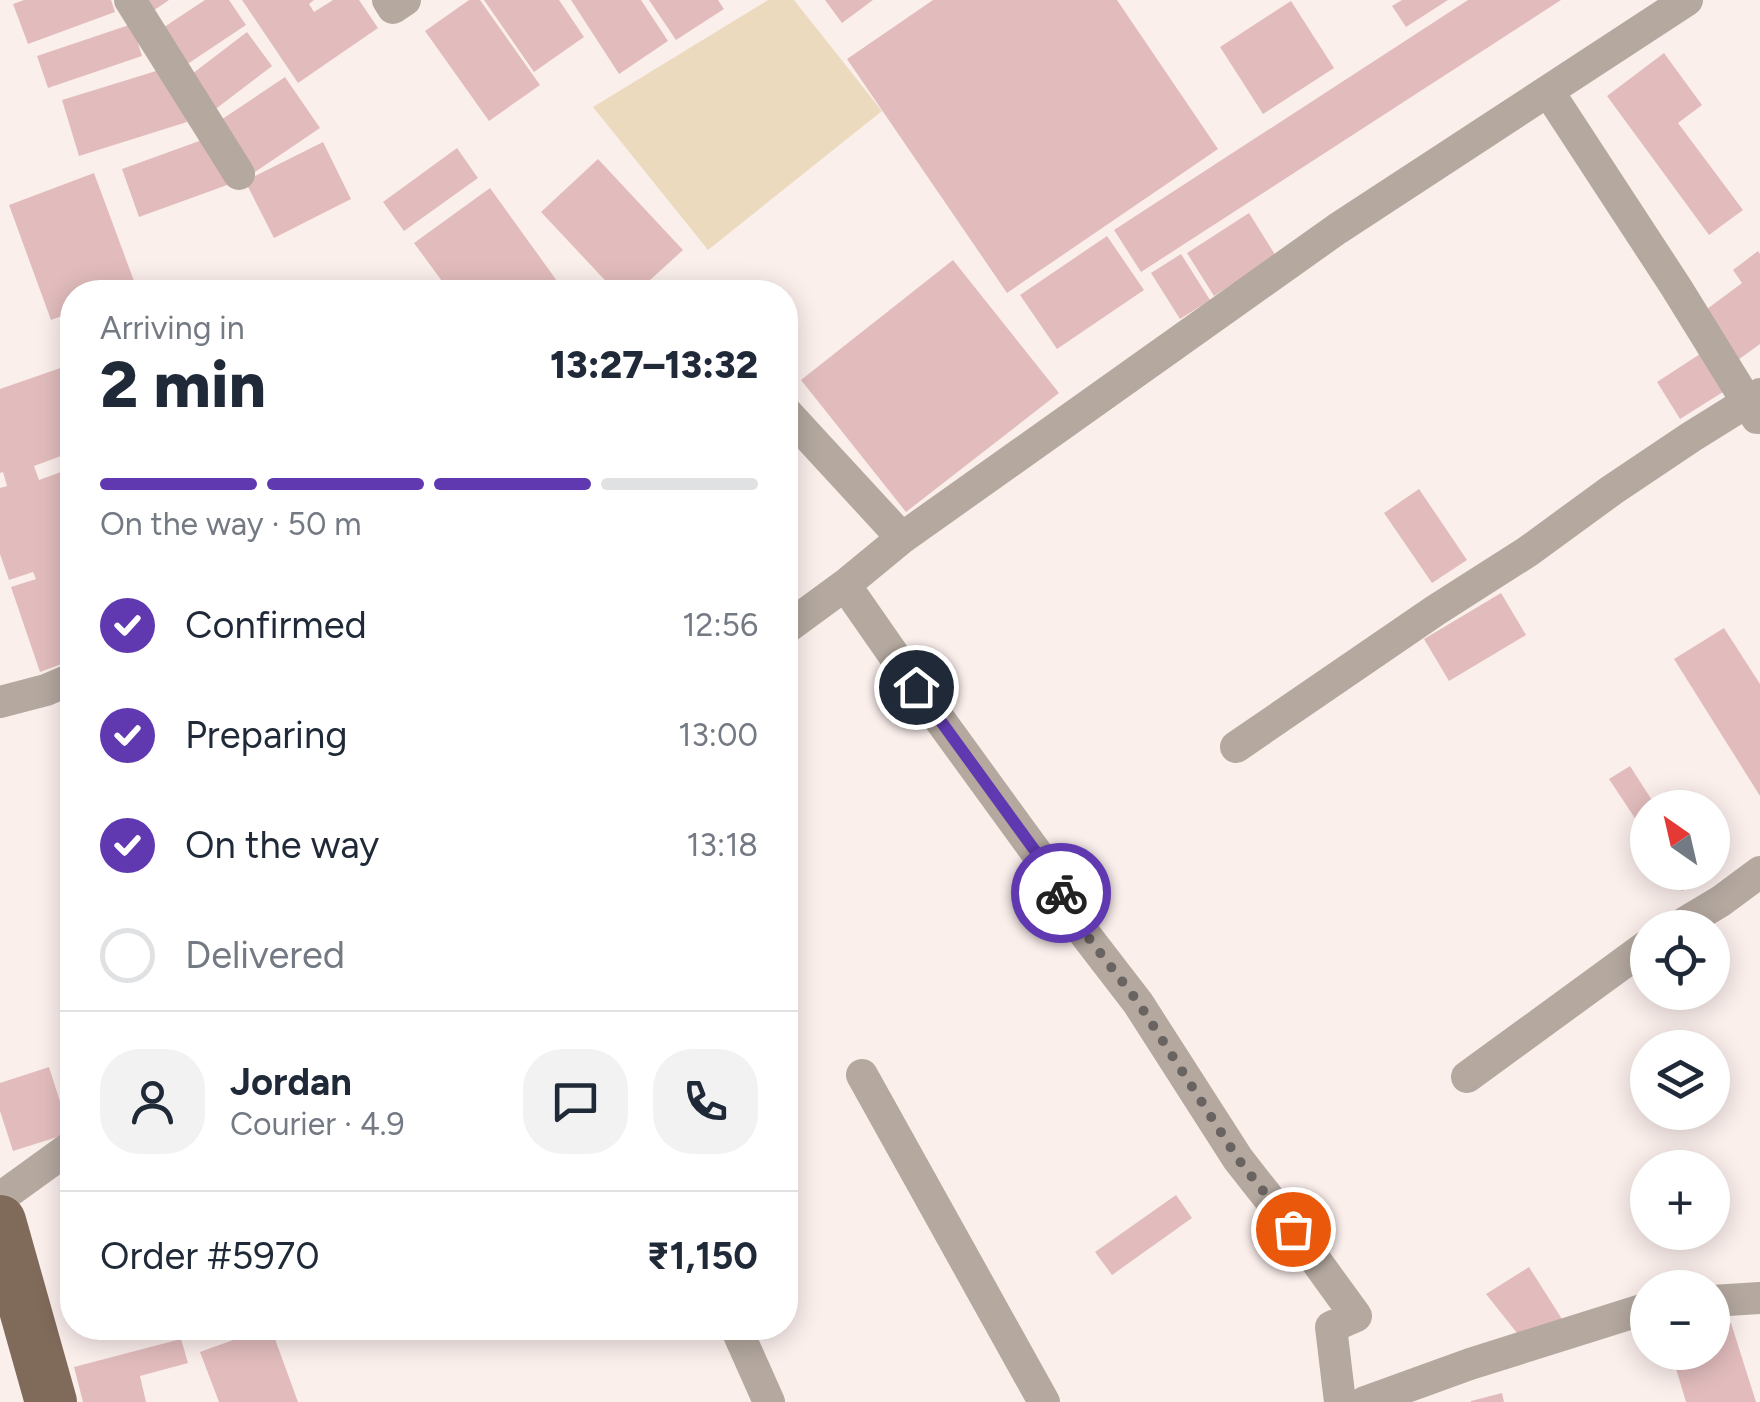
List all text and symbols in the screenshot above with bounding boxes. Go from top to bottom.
text: Arriving in [100,309,245,347]
text: 13:27–13:32 [550,342,758,388]
text: 2 min [100,345,266,423]
text: On the way · 50 m [100,505,362,543]
icon: check [100,598,155,653]
text: Confirmed [185,602,367,648]
text: 12:56 [682,606,758,644]
pin [874,645,959,730]
icon: home [889,660,944,715]
icon: check [100,708,155,763]
text: Preparing [185,712,347,758]
text: 13:00 [678,716,758,754]
north arrow [1630,790,1730,890]
map controls [1630,790,1730,1370]
icon: check [100,818,155,873]
text: On the way [185,822,379,868]
text: 13:18 [686,826,758,864]
courier [1011,843,1111,943]
icon: bike [1034,866,1089,921]
button: locate [1630,910,1730,1010]
text: Delivered [185,932,345,978]
button: layers [1630,1030,1730,1130]
button: person [100,1049,205,1154]
button: chat [523,1049,628,1154]
button: phone [653,1049,758,1154]
text: Jordan [230,1059,352,1105]
text: Courier · 4.9 [230,1105,405,1143]
button: + [1630,1150,1730,1250]
pin [1251,1187,1336,1272]
icon: bag [1266,1202,1321,1257]
text: Order #5970 [100,1233,320,1279]
text: ₹1,150 [647,1233,758,1279]
button: − [1630,1270,1730,1370]

